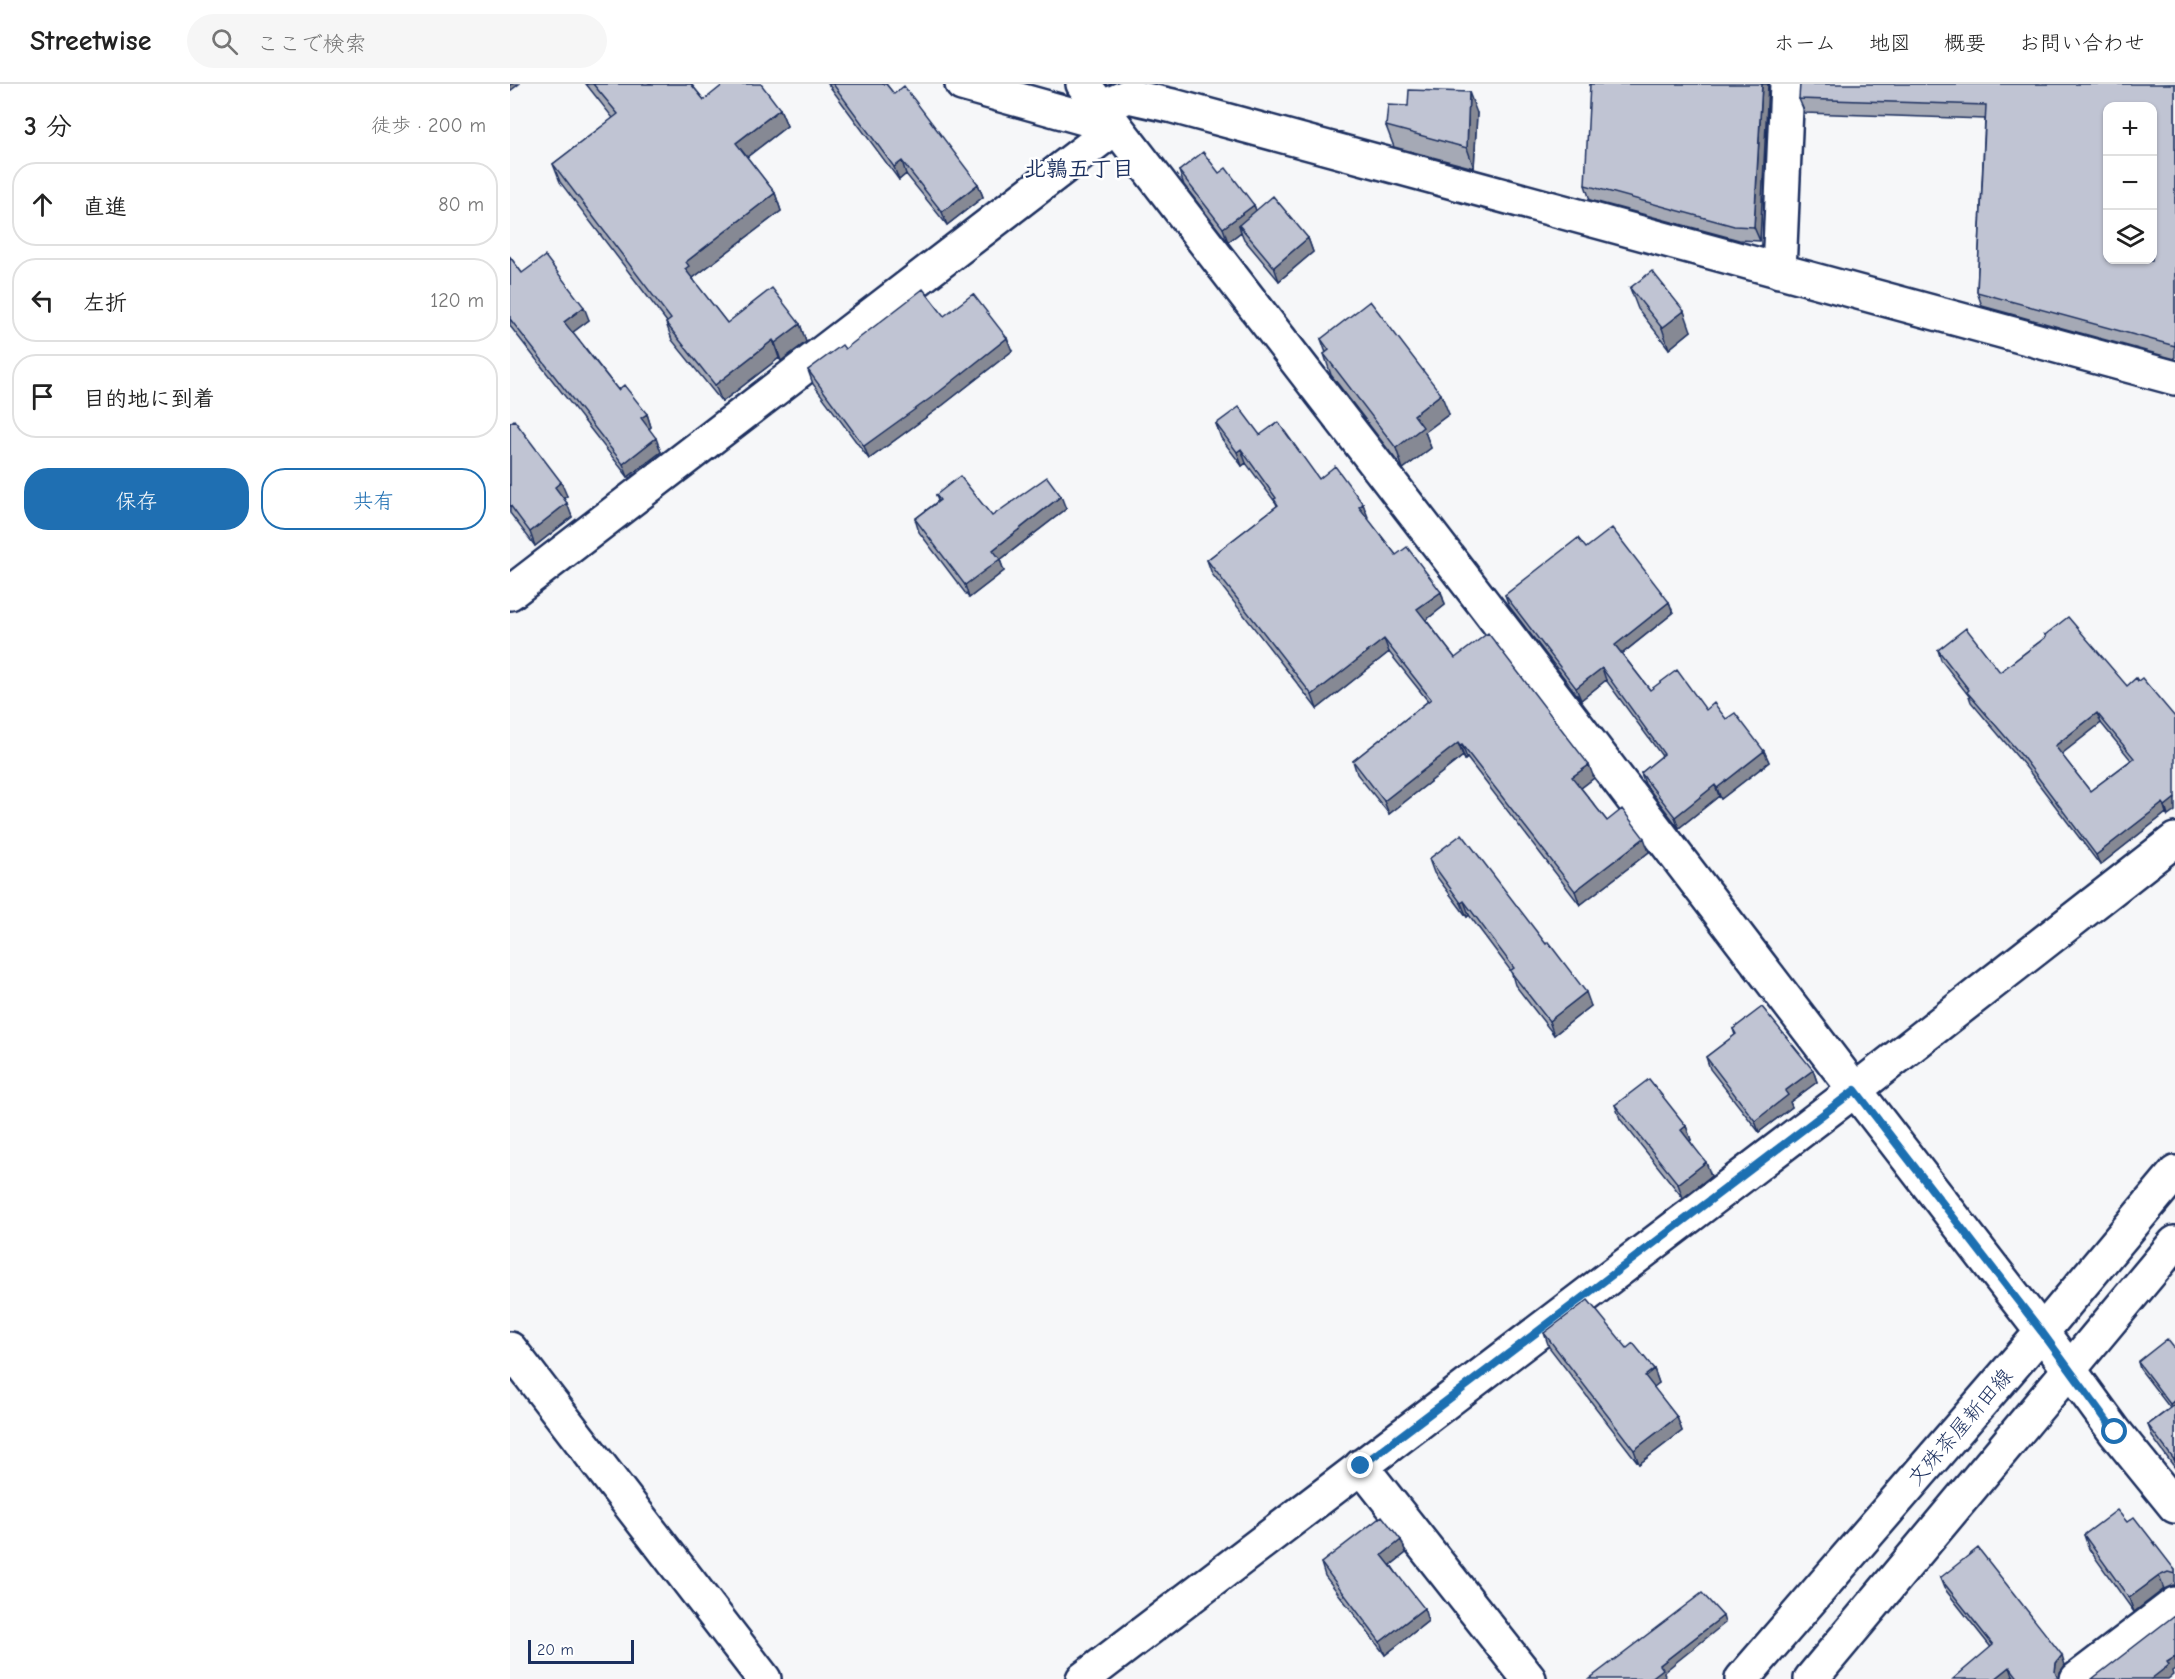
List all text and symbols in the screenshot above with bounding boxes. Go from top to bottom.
search box [187,14,607,68]
text: Streetwise [30,25,151,57]
icon: search [208,25,241,58]
text: ここで検索 [256,31,366,57]
text: ホーム [1774,31,1836,55]
text: 地図 [1869,31,1911,55]
text: 概要 [1944,31,1986,55]
text: お問い合わせ [2019,31,2145,55]
map controls [2103,102,2157,264]
button: + [2103,102,2157,156]
text: 3 分 [24,112,72,142]
text: 徒歩 · 200 m [371,114,486,137]
district label: 北鶉五丁目 [1024,156,1134,182]
button: − [2103,156,2157,210]
icon: ahead [26,188,59,221]
text: 80 m [438,193,484,216]
text: 直進 [83,194,127,220]
button: layers [2103,210,2157,264]
icon: left [26,284,59,317]
text: 120 m [430,289,484,312]
text: 左折 [83,290,127,316]
icon: arrive [26,380,59,413]
text: 目的地に到着 [83,386,215,412]
button: 保存 [24,468,249,530]
button: 共有 [261,468,486,530]
street label: 文殊茶屋新田線 [1903,1364,2017,1490]
route start [2101,1418,2127,1444]
route end [1347,1452,1373,1478]
scale bar [528,1637,634,1664]
text: 20 m [537,1641,574,1659]

